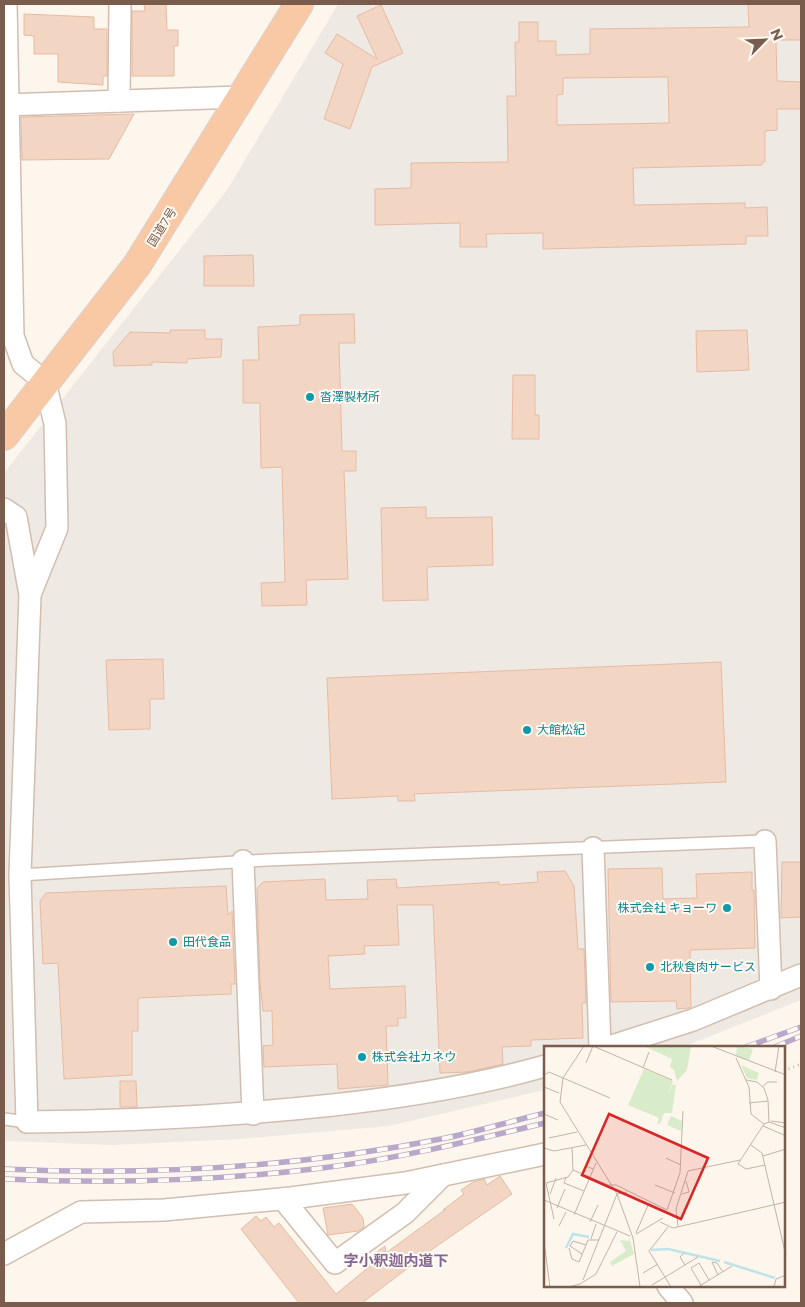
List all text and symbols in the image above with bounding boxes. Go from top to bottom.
north arrow [740,15,790,65]
text: N [766,26,787,44]
street label: 国道7号 [144,204,179,249]
place label: 沓澤製材所 [320,389,380,404]
marker: 沓澤製材所 [304,391,316,403]
place label: 大館松紀 [537,722,585,737]
marker: 大館松紀 [521,724,533,736]
place label: 株式会社 キョーワ [618,900,717,915]
marker: 株式会社 キョーワ [721,902,733,914]
place label: 田代食品 [183,934,231,949]
marker: 田代食品 [167,936,179,948]
place label: 北秋食肉サービス [660,959,756,974]
marker: 北秋食肉サービス [644,961,656,973]
inset map [544,1046,785,1287]
place label: 株式会社カネウ [372,1049,456,1064]
marker: 株式会社カネウ [356,1051,368,1063]
district label: 字小釈迦内道下 [343,1251,449,1270]

